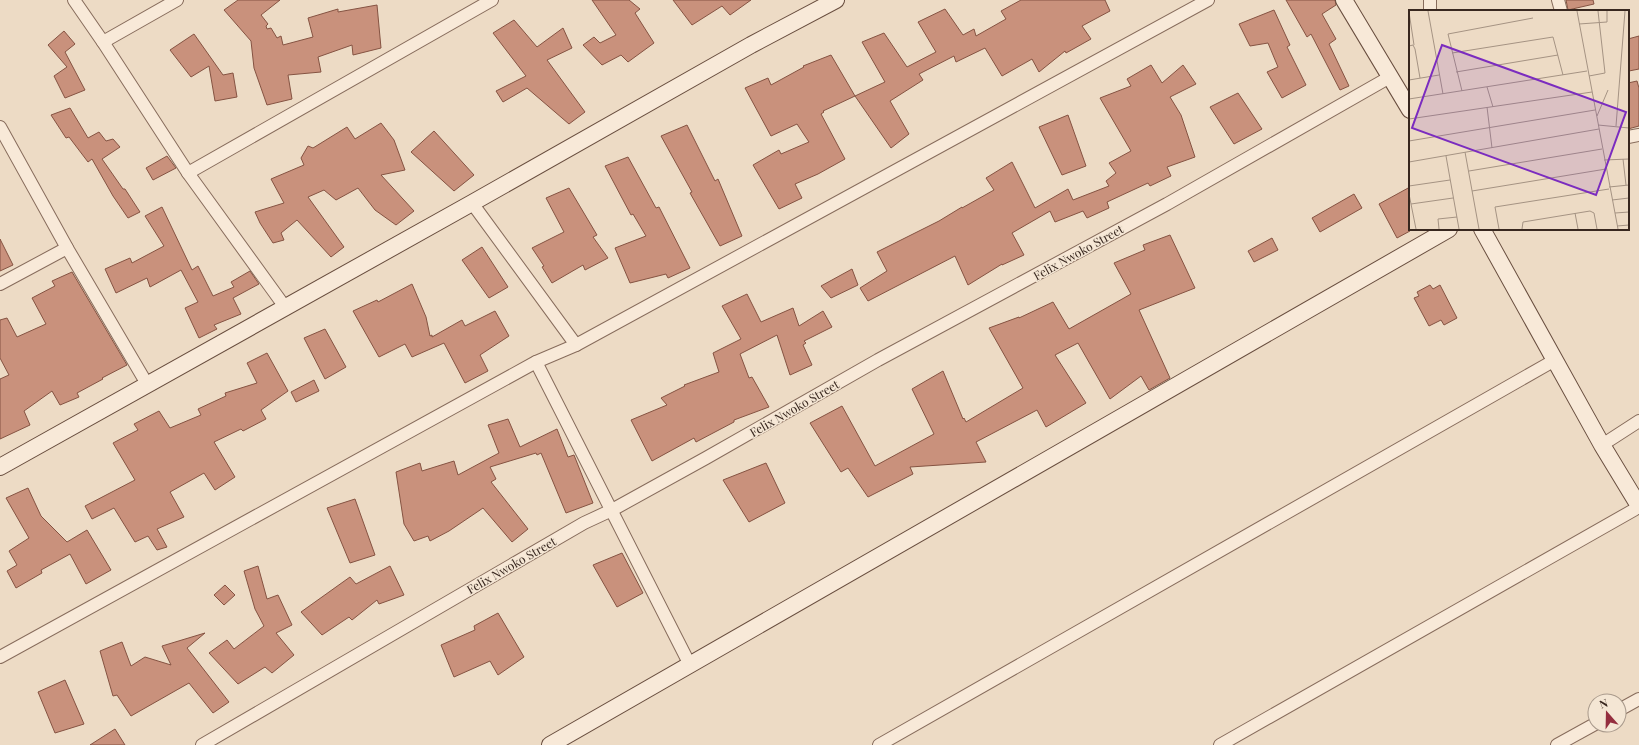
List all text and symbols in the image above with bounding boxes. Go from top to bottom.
inset map [1409,10,1629,230]
street label: Felix Nwoko Street [1030,220,1127,283]
street label: Felix Nwoko Street [746,376,842,440]
street label: Felix Nwoko Street [463,533,559,597]
north arrow [1587,693,1627,733]
text: N [1597,695,1610,712]

